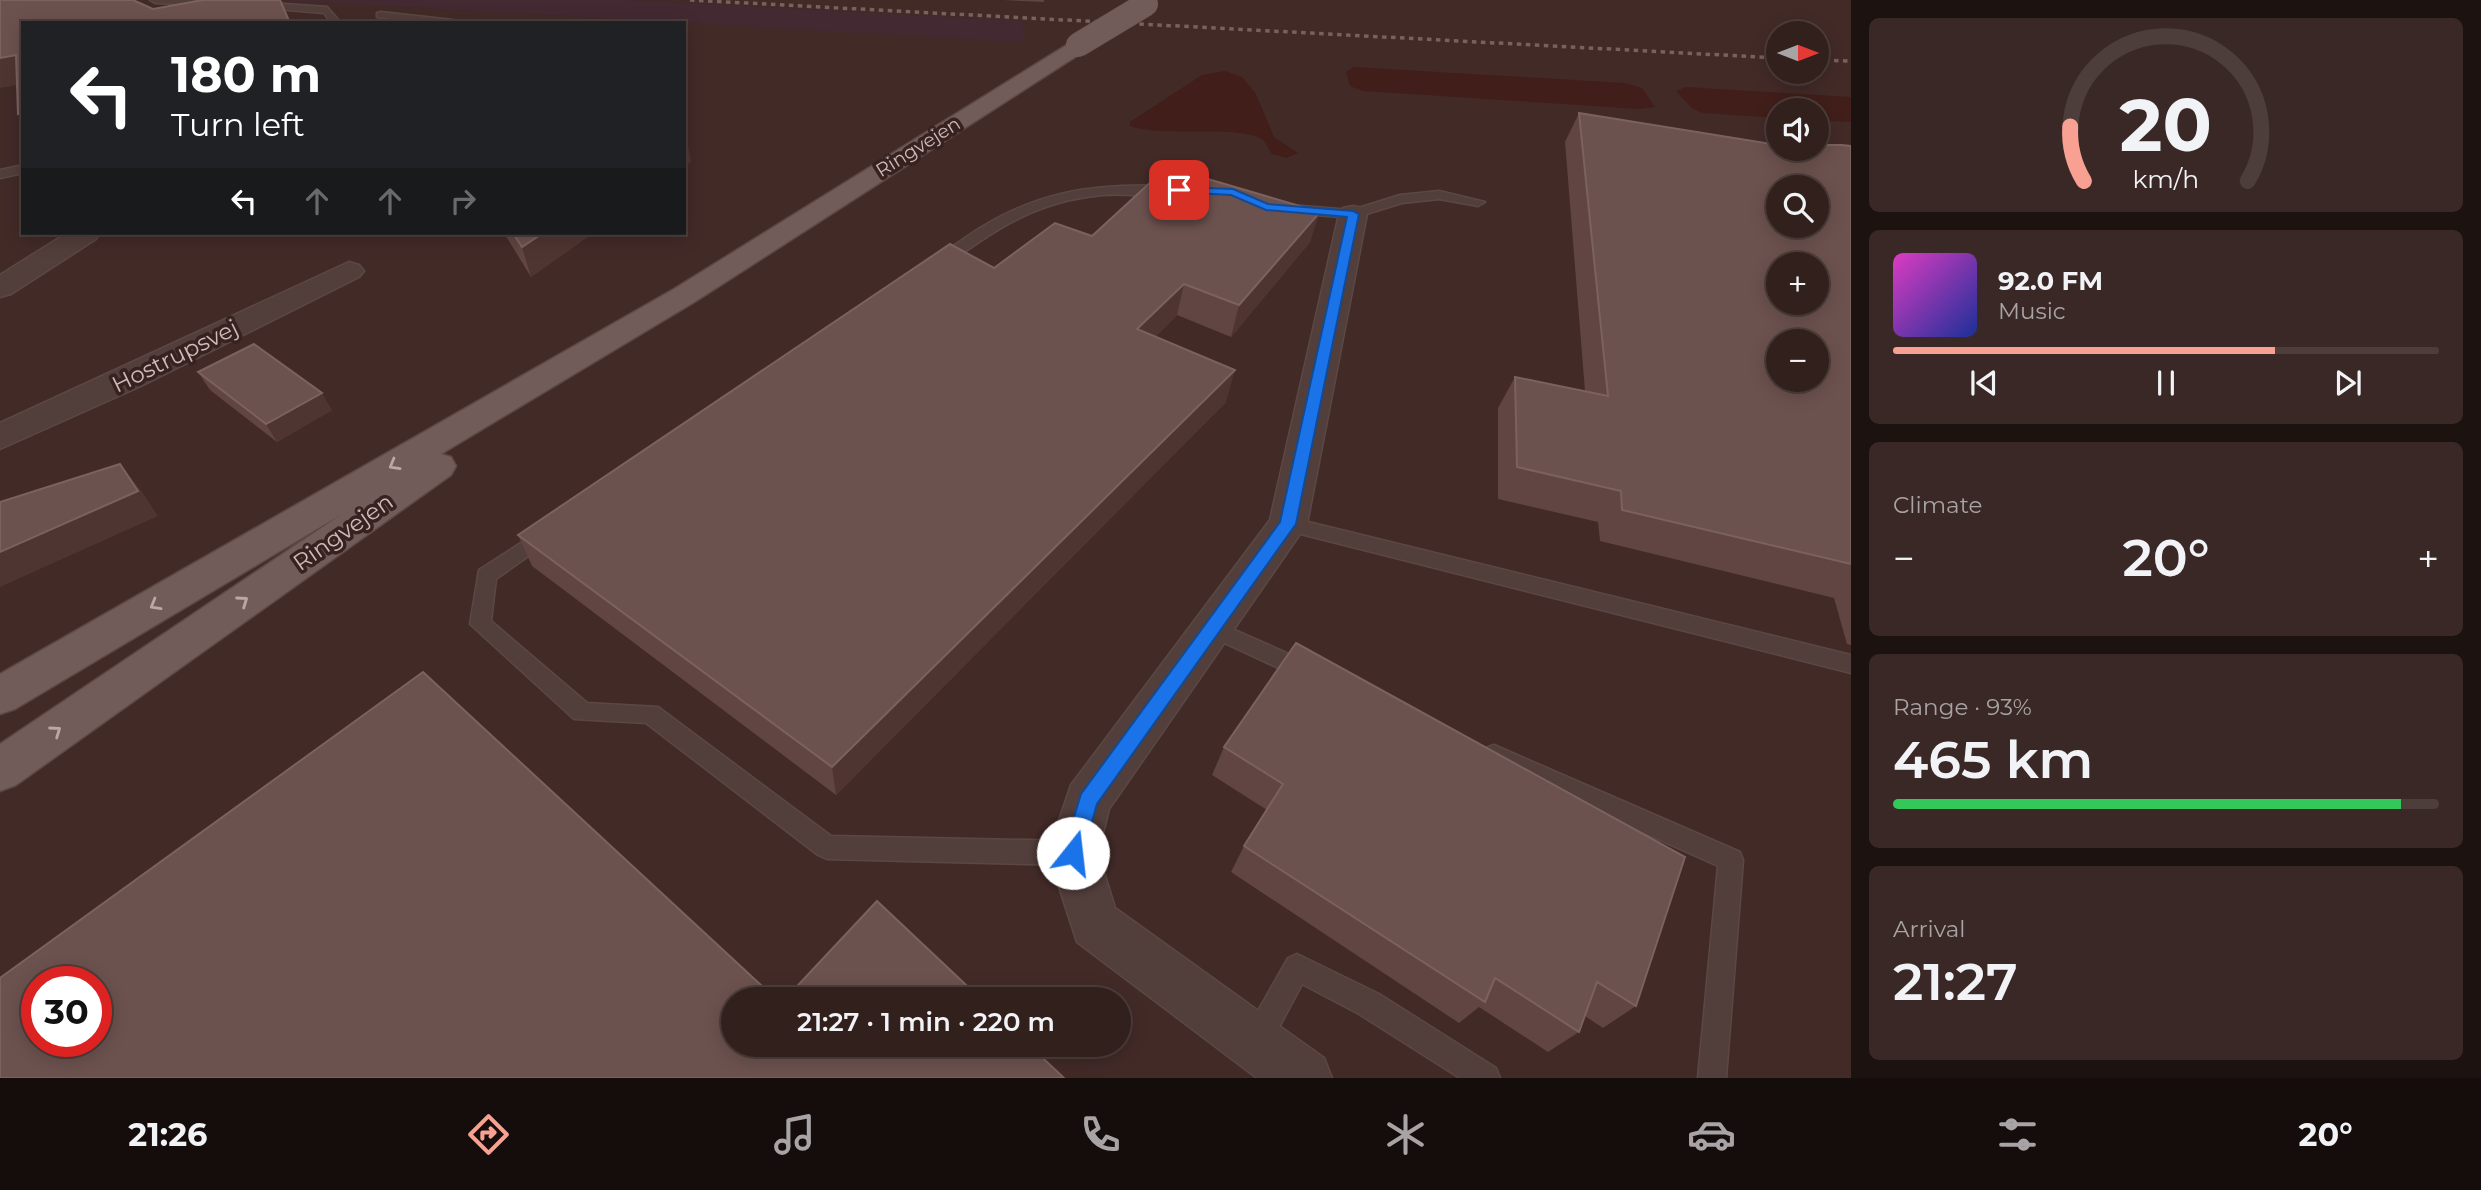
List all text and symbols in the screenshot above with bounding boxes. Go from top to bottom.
north arrow [1766,21,1829,84]
map controls [1766,21,1829,392]
text: 180 m [171,45,321,104]
icon: left [56,49,147,140]
text: 20 [2120,81,2212,169]
button: sound [1766,98,1829,161]
text: Turn left [171,105,305,144]
street label: Ringvejen [871,112,965,182]
pin [1149,160,1209,220]
text: km/h [2133,164,2199,194]
icon: arrive [1160,171,1198,209]
button: search [1766,175,1829,238]
icon: left [225,182,263,220]
icon: ahead [298,182,336,220]
icon: ahead [371,182,409,220]
icon: right [444,182,482,220]
button: + [1766,252,1829,315]
text: 92.0 FM [1998,265,2103,297]
text: Music [1998,297,2066,325]
street label: Hostrupsvej [107,313,243,399]
button: − [1766,329,1829,392]
icon: previous [1965,364,2003,402]
icon: pause [2147,364,2185,402]
icon: next [2329,364,2367,402]
one-way arrow [388,457,401,470]
street label: Ringvejen [288,487,398,577]
text: Climate [1893,491,1982,519]
text: 20° [2122,526,2210,589]
text: − [1893,535,1915,582]
text: + [2417,535,2439,582]
one-way arrow [150,597,163,610]
one-way arrow [235,597,248,609]
text: Range · 93% [1893,693,2032,721]
one-way arrow [48,727,61,739]
text: 465 km [1893,728,2093,791]
position arrow [1036,816,1110,890]
text: Arrival [1893,915,1966,943]
text: 21:27 [1893,950,2018,1013]
speed limit sign: 30 [21,966,112,1057]
text: 21:27 · 1 min · 220 m [797,1006,1055,1038]
icon: directions [464,1110,513,1159]
icon: music [770,1110,819,1159]
icon: phone [1076,1110,1125,1159]
icon: climate [1381,1110,1430,1159]
icon: car [1687,1110,1736,1159]
icon: filters [1993,1110,2042,1159]
text: 21:26 [128,1115,207,1154]
text: 20° [2299,1115,2353,1154]

